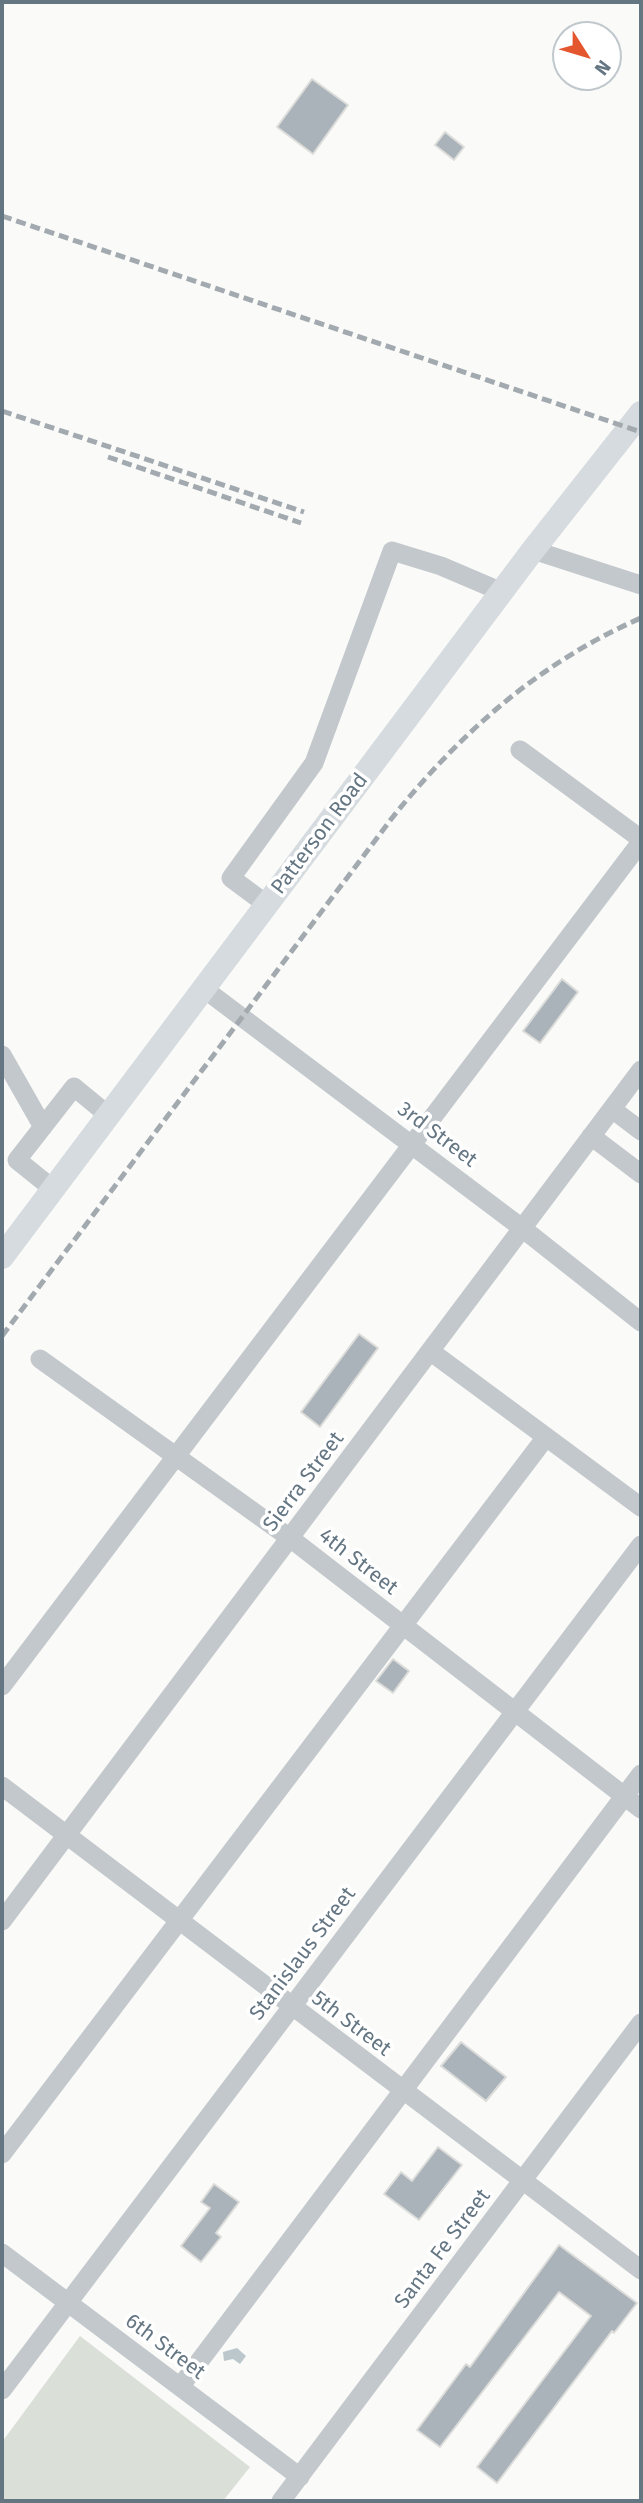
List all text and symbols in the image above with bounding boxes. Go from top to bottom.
north arrow [552,21,622,91]
text: N [590,56,616,80]
street label: Patterson Road [266,769,374,899]
street label: 3rd Street [392,1097,482,1173]
street label: Sierra Street [258,1427,350,1537]
street label: 4th Street [313,1523,403,1601]
street label: Stanislaus Street [245,1882,361,2026]
street label: 5th Street [306,1986,396,2062]
street label: Santa Fe Street [390,2184,496,2314]
street label: 6th Street [120,2309,210,2385]

